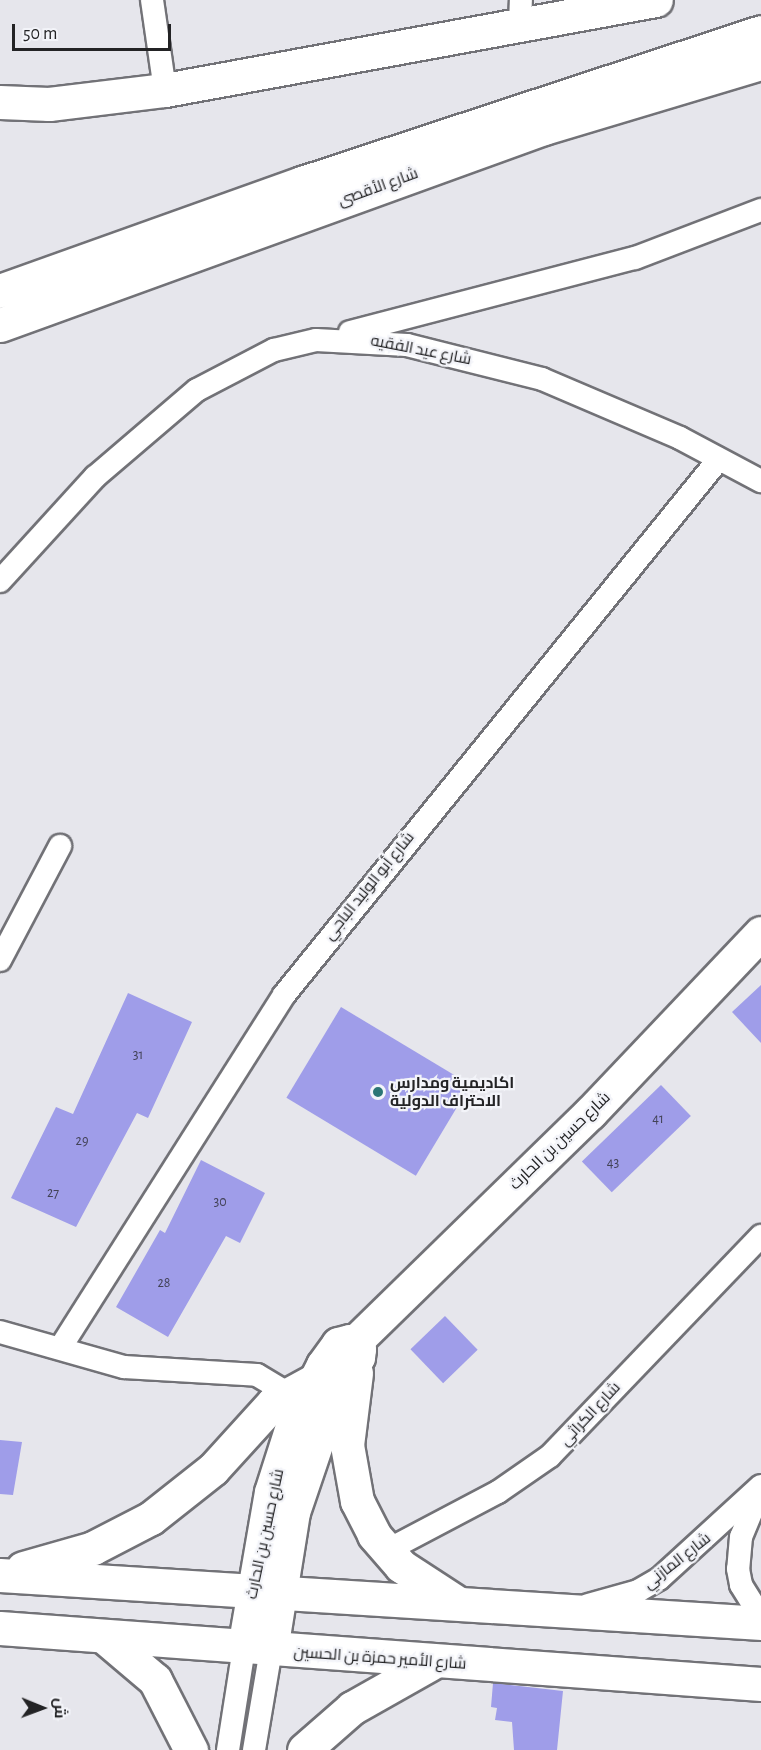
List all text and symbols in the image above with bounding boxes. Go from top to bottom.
scale bar [15,12,174,50]
text: 50 m [23,25,57,43]
street label: شارع الأقصى [335,164,421,210]
street label: شارع عيد الفقيه [369,331,473,369]
street label: شارع أبو الوليد الباجي [320,828,418,944]
house number: 31 [133,1047,143,1063]
place label: اكاديمية ومدارس الاحتراف الدولية [390,1073,514,1111]
marker: اكاديمية ومدارس الاحتراف الدولية [371,1085,385,1099]
street label: شارع حسين بن الحارث [506,1088,614,1194]
house number: 41 [652,1111,664,1127]
house number: 29 [76,1133,88,1149]
house number: 43 [607,1155,619,1171]
house number: 27 [47,1185,59,1201]
house number: 30 [213,1194,227,1210]
house number: 28 [157,1275,171,1291]
street label: شارع الكراثي [556,1378,624,1450]
street label: شارع حسين بن الحارث [242,1467,288,1601]
street label: شارع المازني [639,1529,715,1593]
street label: شارع الأمير حمزة بن الحسين [293,1642,467,1674]
north arrow [12,1678,72,1738]
text: ش [52,1698,68,1719]

